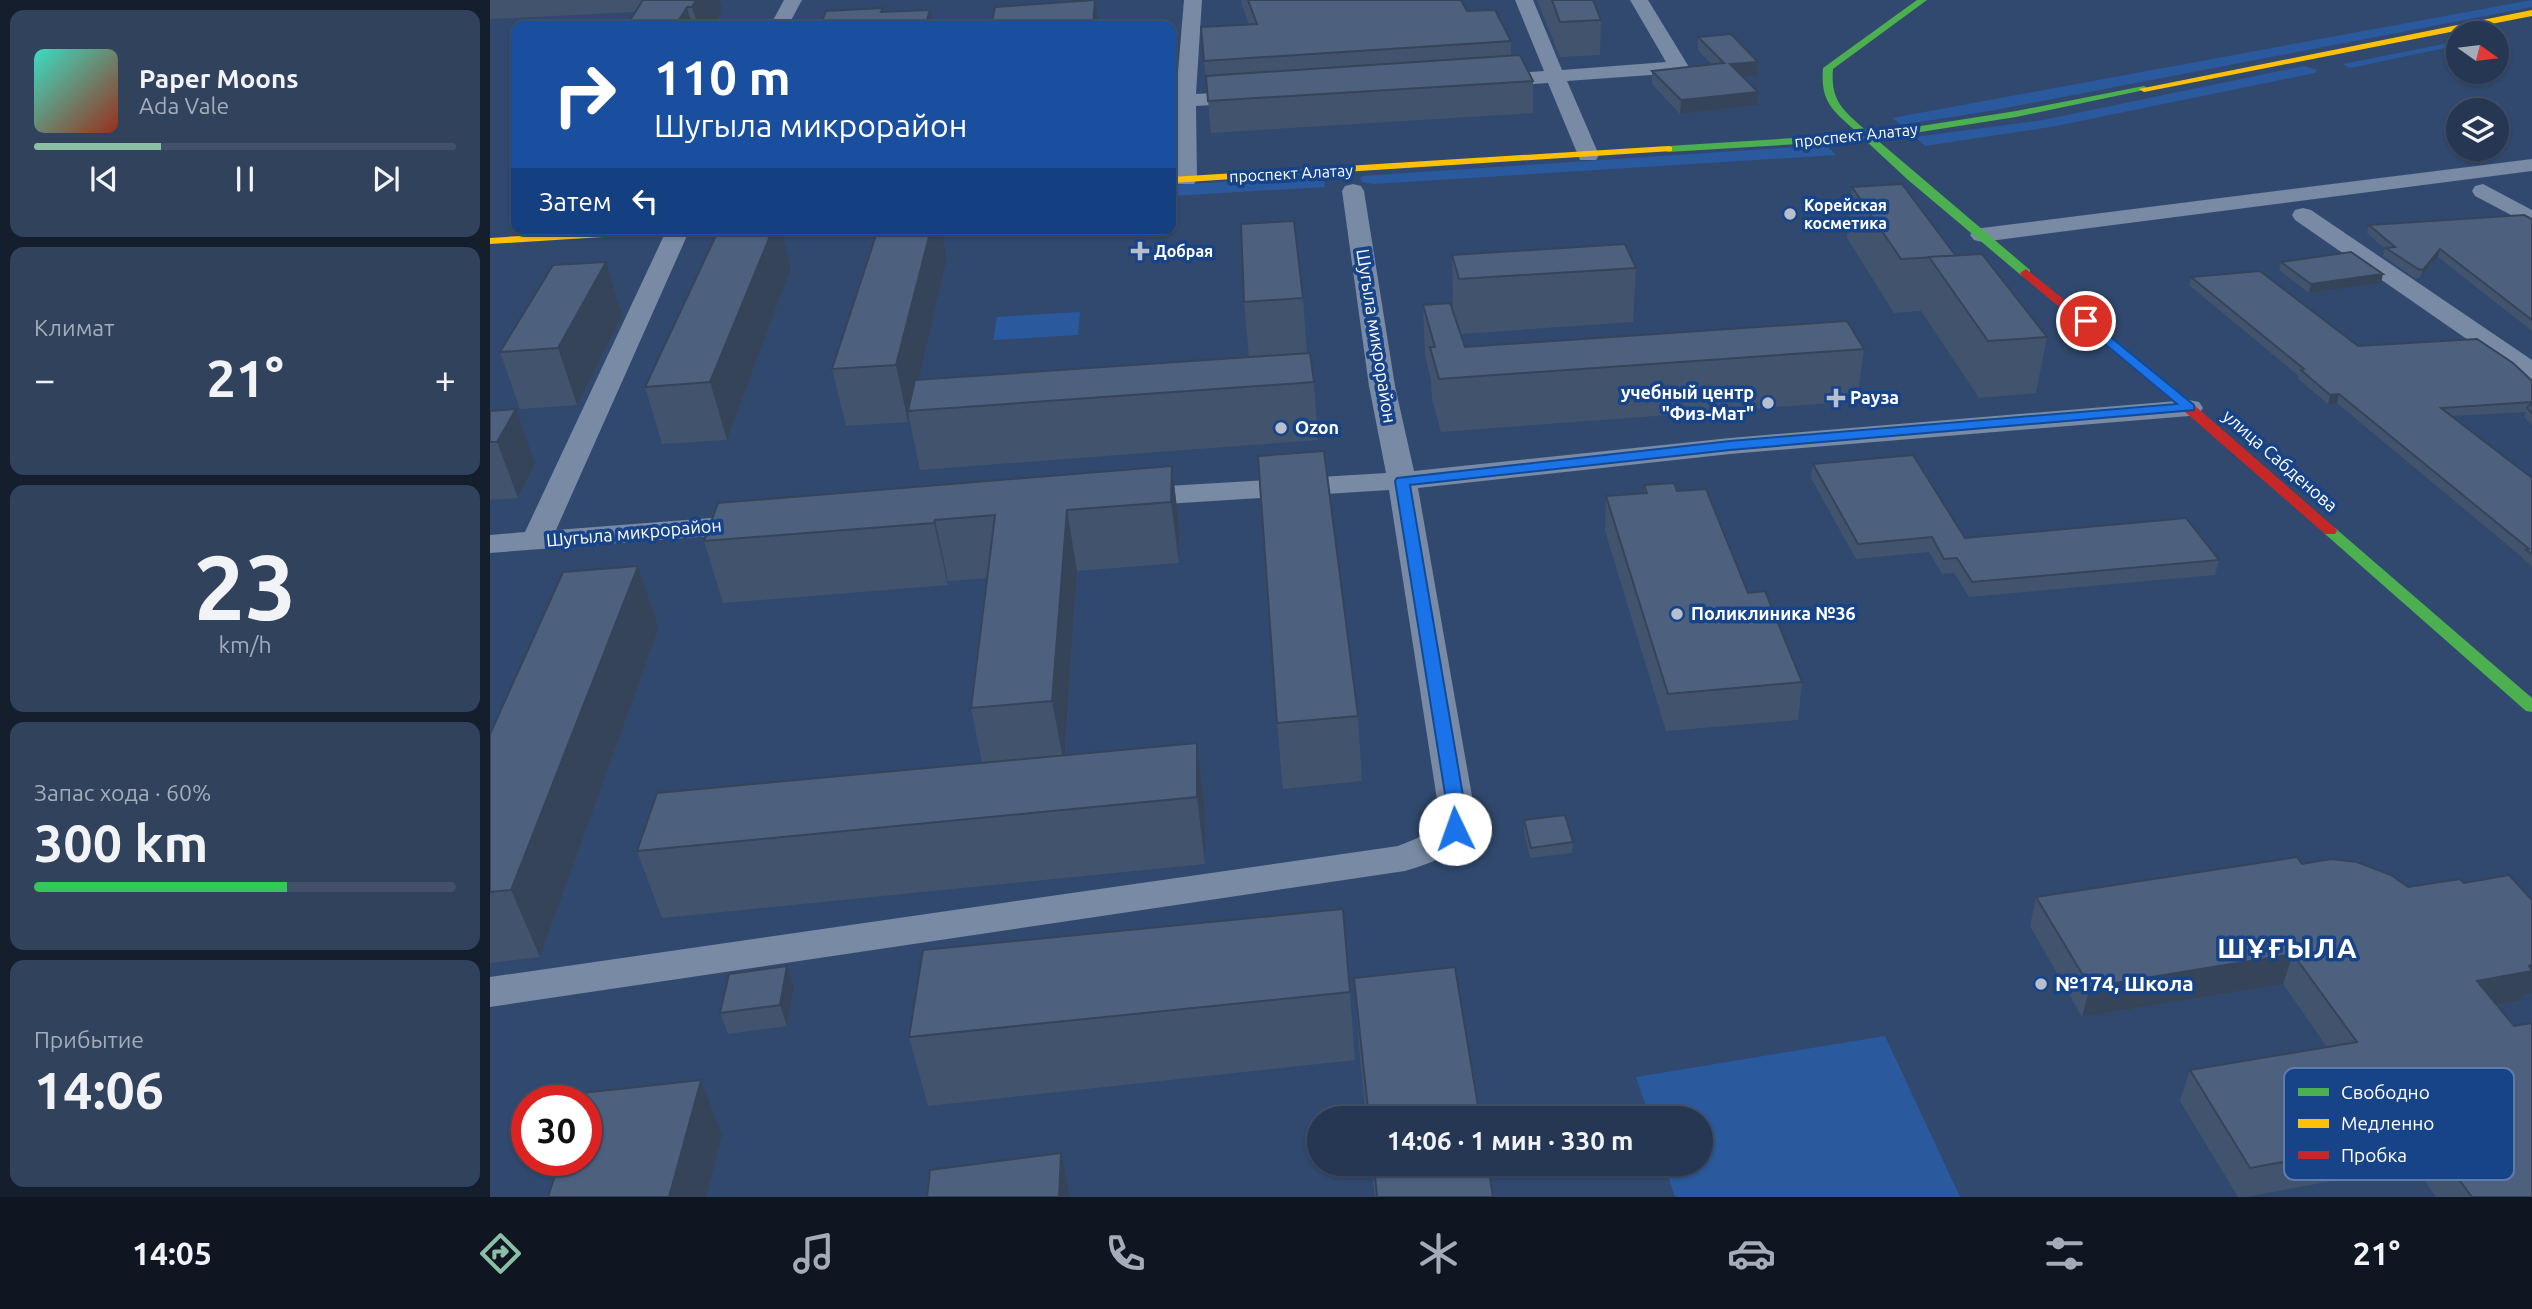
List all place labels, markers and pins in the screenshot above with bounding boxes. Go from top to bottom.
place label: Корейская косметика [1804,196,1887,232]
marker: Корейская косметика [1782,206,1798,222]
place label: Добрая [1154,242,1213,260]
marker: Добрая [1132,243,1148,259]
pin [2056,291,2116,351]
place label: учебный центр "Физ-Мат" [1621,382,1754,423]
place label: Рауза [1850,387,1899,407]
marker: Рауза [1828,390,1844,406]
marker: учебный центр "Физ-Мат" [1760,395,1776,411]
place label: Ozon [1295,417,1339,437]
marker: Ozon [1273,420,1289,436]
place label: Поликлиника №36 [1691,603,1856,623]
marker: Поликлиника №36 [1669,606,1685,622]
place label: №174, Школа [2055,971,2194,995]
marker: №174, Школа [2033,976,2049,992]

